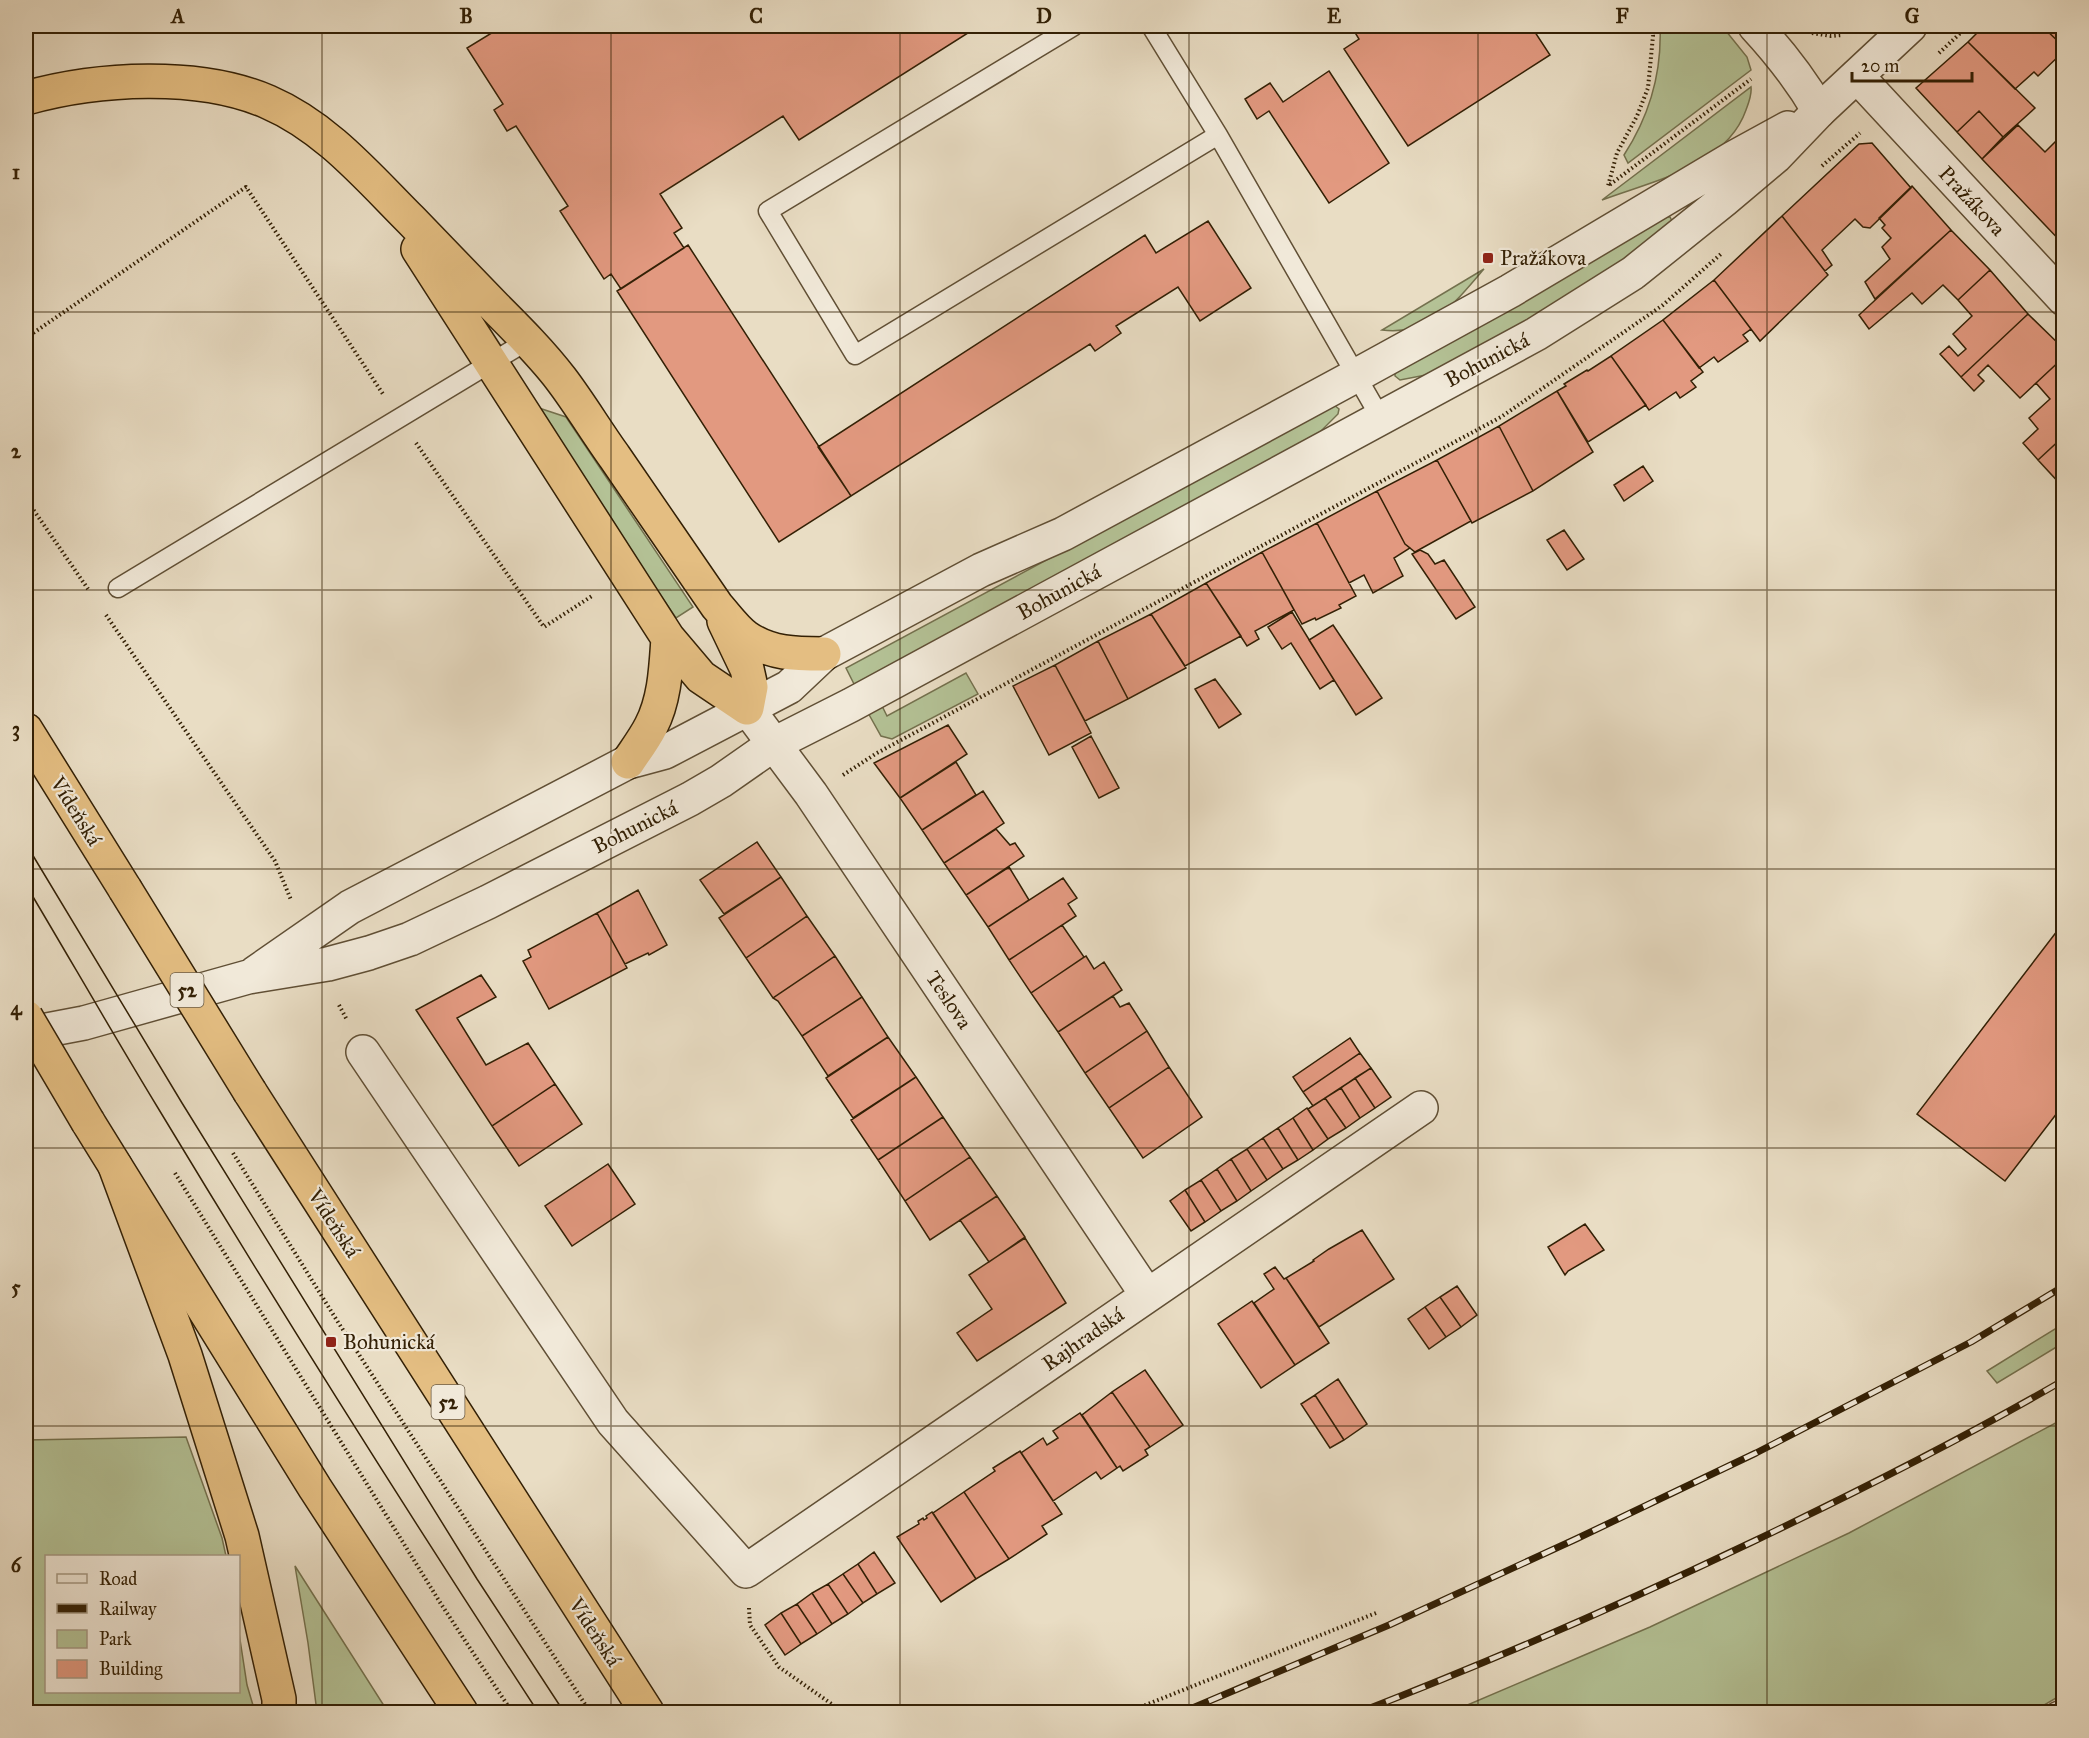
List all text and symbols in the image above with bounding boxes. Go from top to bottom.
text: A [169,4,185,28]
text: B [459,4,473,28]
text: C [749,4,763,28]
text: D [1036,4,1052,28]
text: E [1327,4,1342,28]
text: F [1615,4,1629,28]
text: G [1905,4,1920,28]
scale bar [1852,45,1972,83]
text: 20 m [1861,55,1899,77]
text: 1 [12,160,20,184]
street label: Pražákova [1933,161,2011,241]
place label: Pražákova [1500,245,1586,271]
marker: Pražákova [1481,251,1495,265]
street label: Bohunická [1440,327,1534,393]
text: 2 [11,439,22,463]
street label: Bohunická [1013,558,1106,626]
text: 3 [12,717,20,742]
street label: Vídeňská [44,771,107,850]
street label: Bohunická [588,795,682,859]
street label: Teslova [920,966,978,1034]
road number: 52 [170,973,204,1007]
text: 4 [10,996,22,1021]
street label: Vídeňská [302,1183,366,1262]
text: 5 [11,1275,21,1299]
street label: Rajhradská [1037,1301,1129,1377]
place label: Bohunická [343,1329,435,1355]
marker: Bohunická [324,1335,338,1349]
road number: 52 [432,1385,464,1419]
text: 6 [11,1553,23,1577]
legend [45,1555,240,1693]
text: Road [99,1568,137,1590]
street label: Vídeňská [563,1592,627,1671]
text: Railway [99,1598,157,1620]
text: Park [99,1628,132,1650]
text: Building [99,1658,163,1681]

